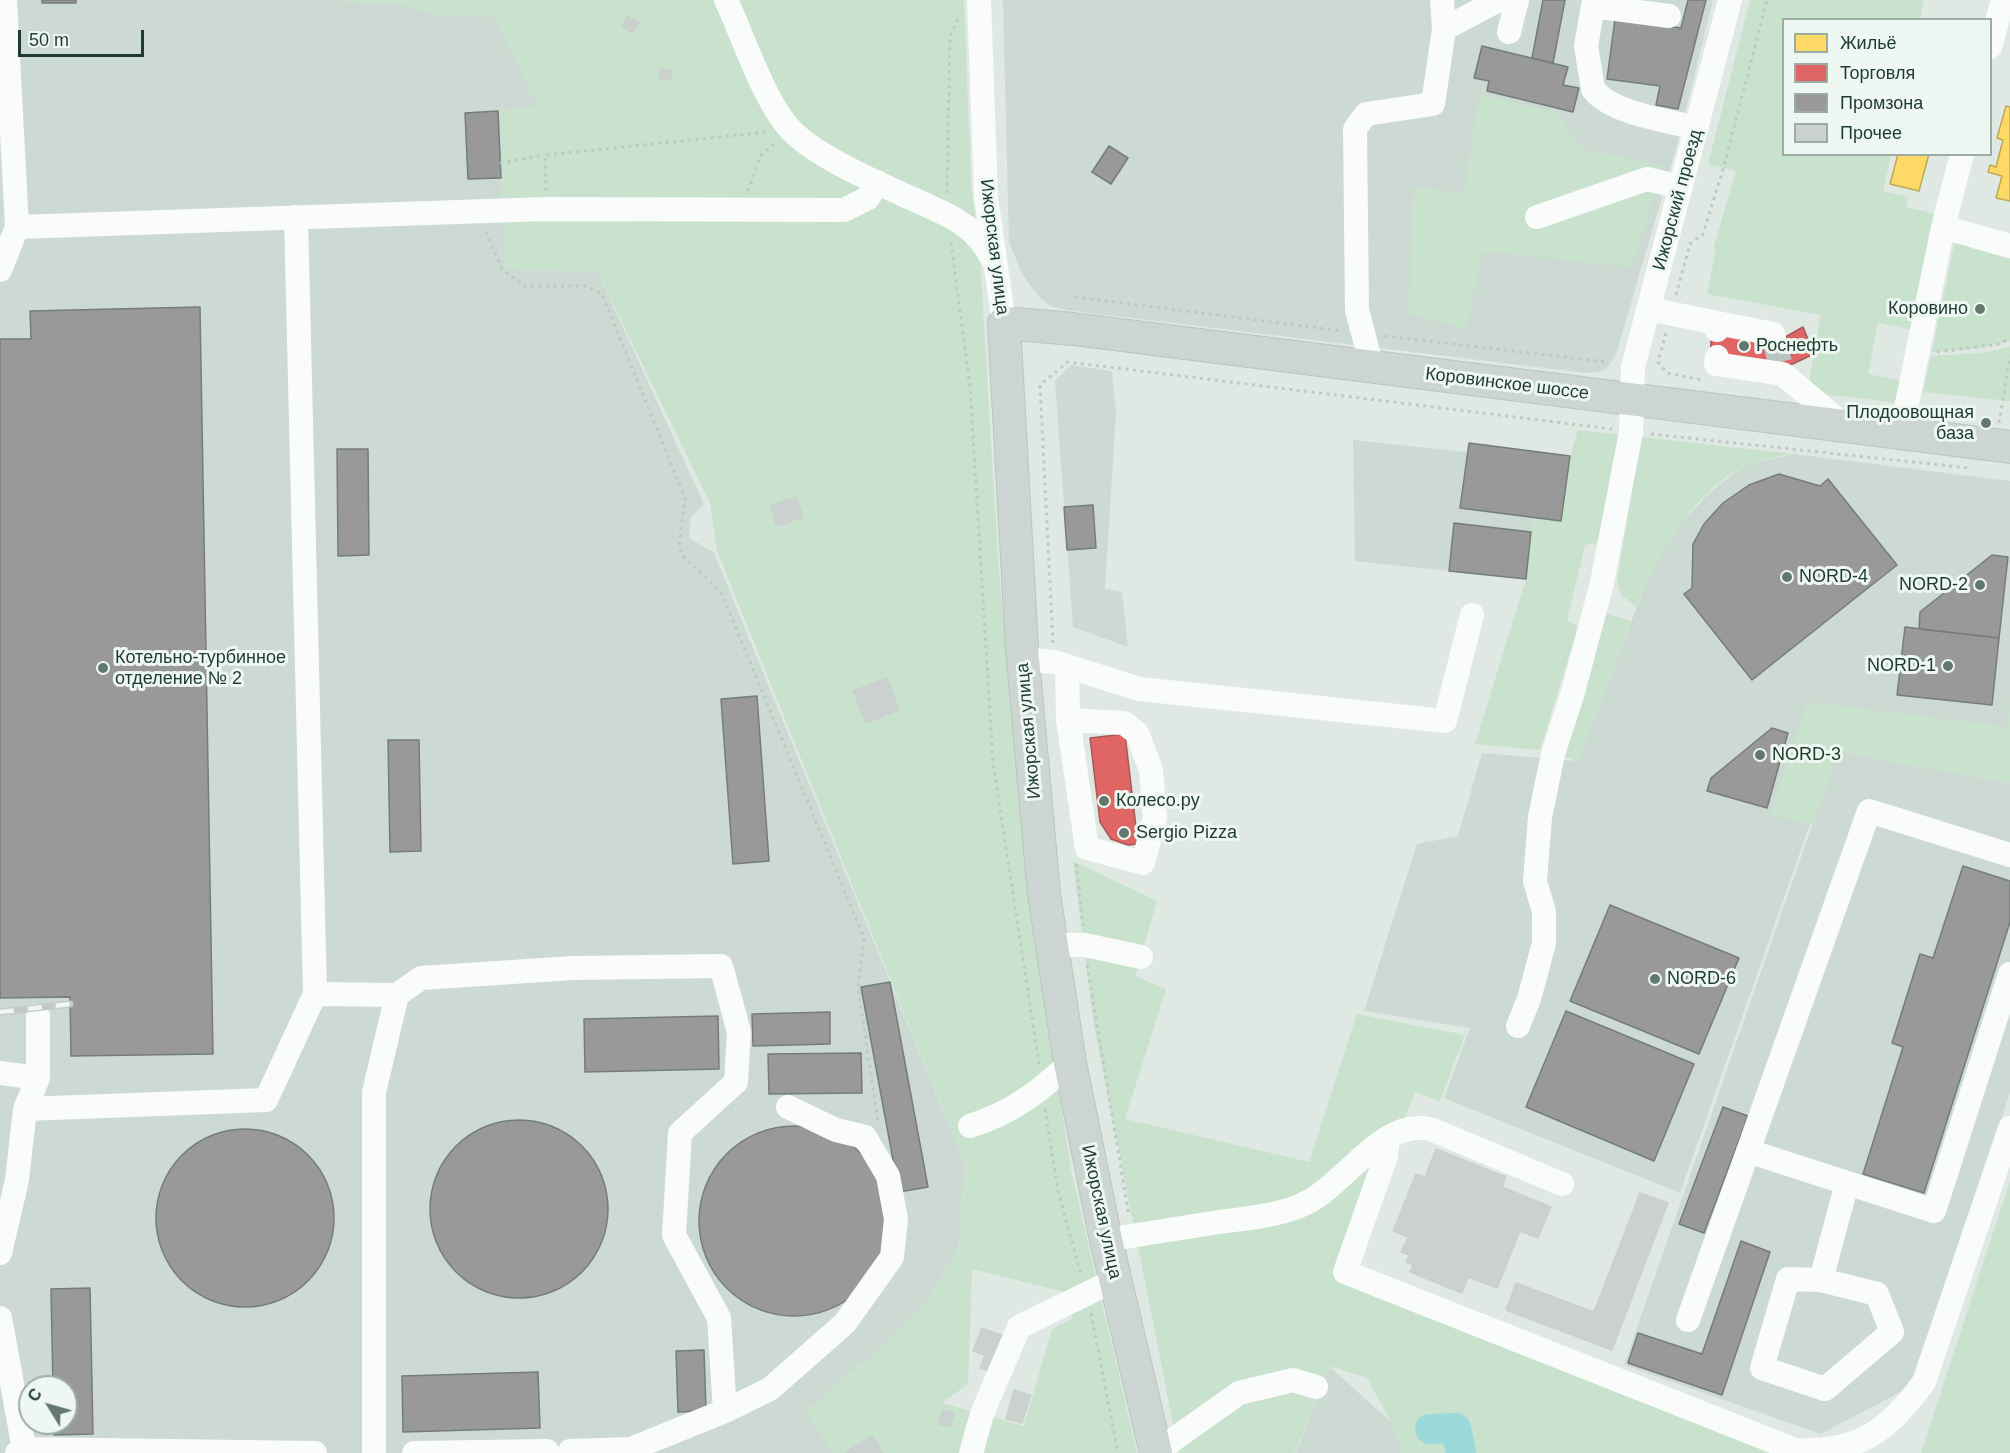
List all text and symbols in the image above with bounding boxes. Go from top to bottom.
scale bar [21,18,147,56]
legend [1782,18,1992,156]
text: 50 m [29,30,69,50]
text: Жильё [1840,33,1897,53]
text: Торговля [1840,63,1915,83]
text: Промзона [1840,93,1923,113]
text: Прочее [1840,123,1902,143]
street label: Ижорский проезд [1649,127,1707,273]
street label: Ижорская улица [975,178,1013,316]
place label: Коровино [1888,298,1968,320]
marker: Коровино [1973,302,1987,316]
place label: Роснефть [1756,335,1838,357]
marker: Роснефть [1737,339,1751,353]
street label: Коровинское шоссе [1424,363,1590,405]
place label: Плодоовощная база [1846,402,1974,444]
marker: Плодоовощная база [1979,416,1993,430]
place label: NORD-4 [1799,566,1868,588]
marker: NORD-4 [1780,570,1794,584]
place label: NORD-2 [1899,574,1968,596]
marker: NORD-2 [1973,578,1987,592]
place label: Котельно-турбинное отделение № 2 [115,647,286,690]
place label: NORD-1 [1867,655,1936,677]
marker: NORD-1 [1941,659,1955,673]
marker: Котельно-турбинное отделение № 2 [96,661,110,675]
street label: Ижорская улица [1012,662,1046,800]
place label: NORD-3 [1772,744,1841,766]
marker: NORD-3 [1753,748,1767,762]
place label: Колесо.ру [1116,790,1200,812]
marker: Колесо.ру [1097,794,1111,808]
place label: Sergio Pizza [1136,822,1237,844]
marker: Sergio Pizza [1117,826,1131,840]
place label: NORD-6 [1667,968,1736,990]
marker: NORD-6 [1648,972,1662,986]
street label: Ижорская улица [1076,1143,1126,1281]
north arrow [18,1375,78,1435]
text: С [25,1385,45,1405]

